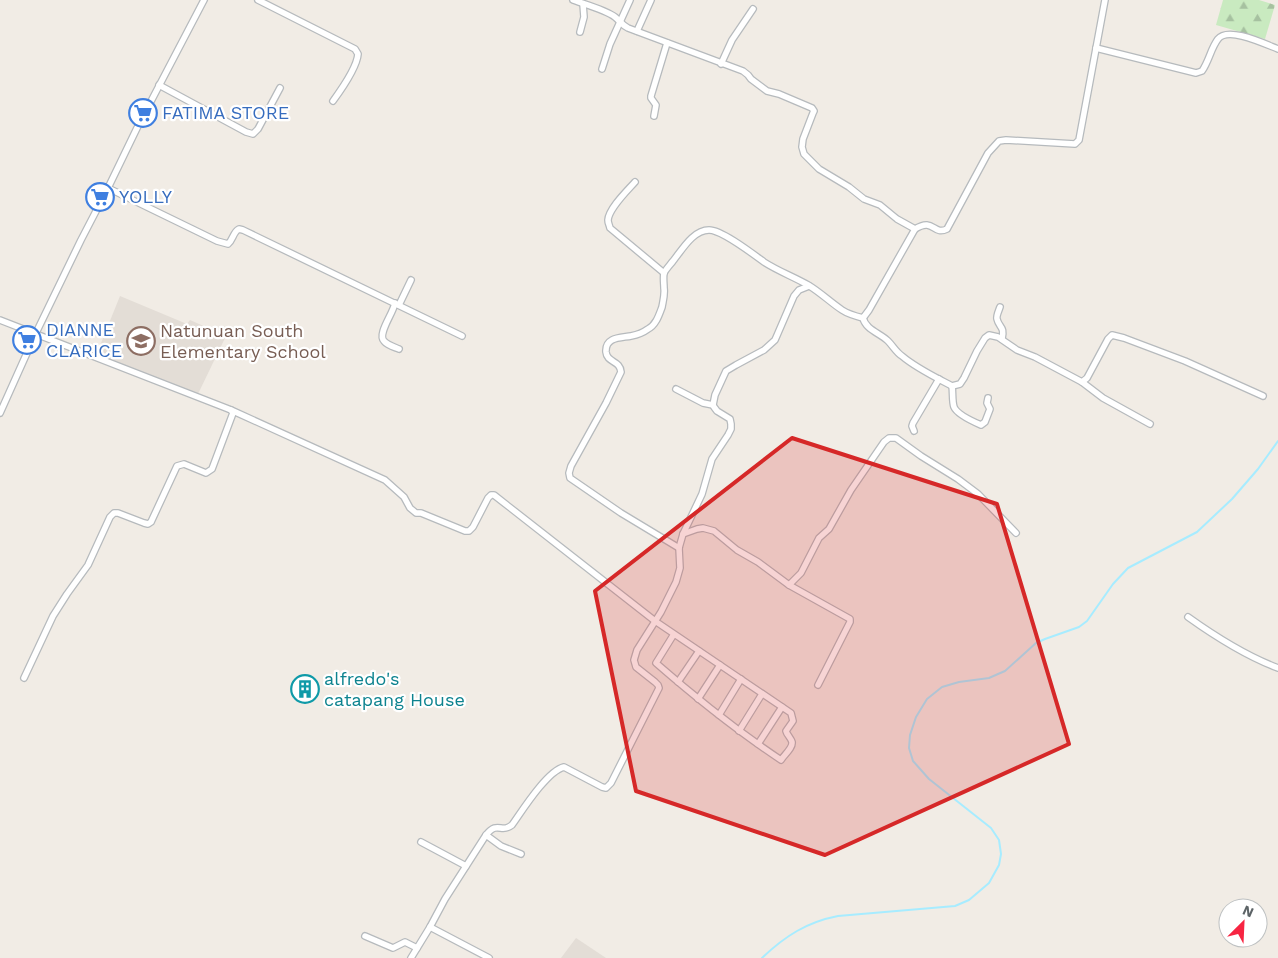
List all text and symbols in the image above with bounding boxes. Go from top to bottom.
supermarket icon: FATIMA STORE [128,98,158,128]
place label: FATIMA STORE [162,102,289,123]
supermarket icon: YOLLY [85,182,115,212]
place label: YOLLY [119,186,173,207]
place label: DIANNE CLARICE [46,319,122,361]
place label: Natunuan South Elementary School [160,320,326,362]
supermarket icon: DIANNE CLARICE [12,325,42,355]
school or university icon: Natunuan South Elementary School [126,326,156,356]
place label: alfredo's catapang House [324,668,465,710]
building icon: alfredo's catapang House [290,674,320,704]
north arrow [1218,898,1268,948]
text: N [1240,902,1256,921]

